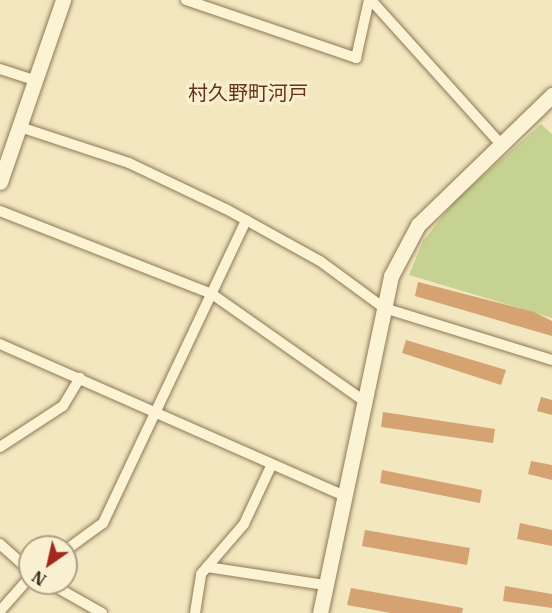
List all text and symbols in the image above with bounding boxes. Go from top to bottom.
district label: 村久野町河戸 [188,80,308,104]
north arrow [18,535,78,595]
text: N [28,566,50,590]

